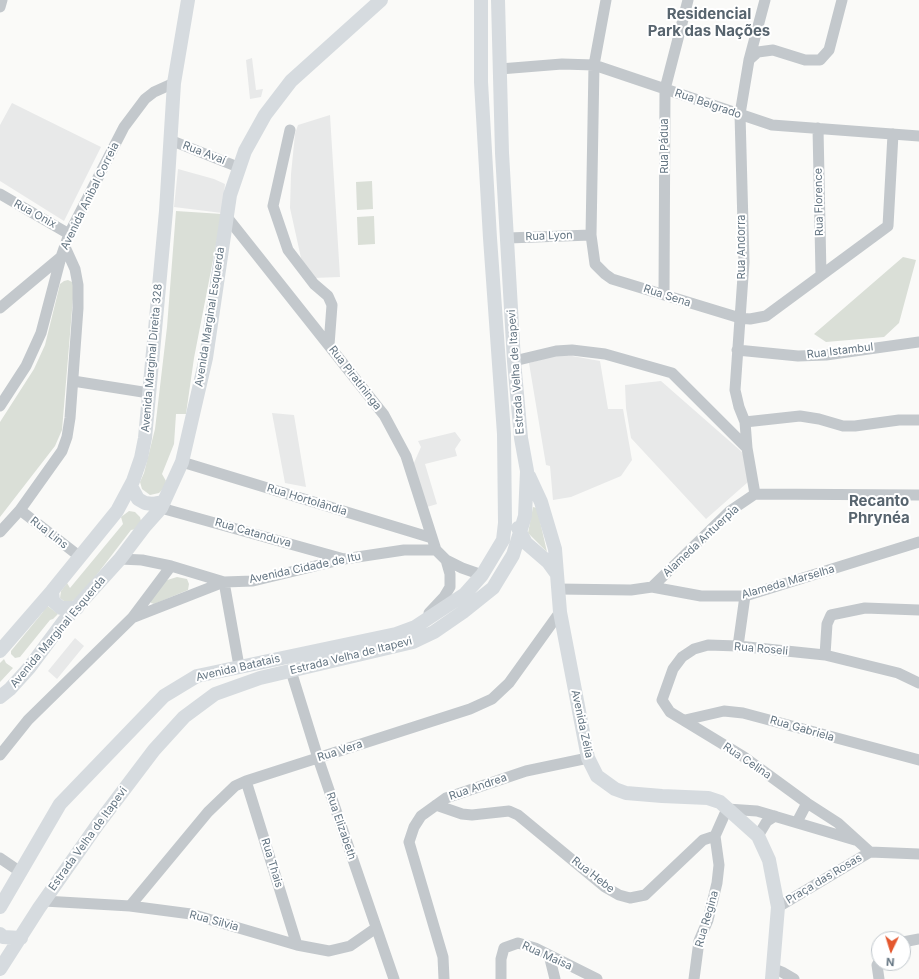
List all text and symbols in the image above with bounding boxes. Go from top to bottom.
district label: Residencial Park das Nações [648,5,770,40]
street label: Rua Belgrado [673,86,743,122]
street label: Rua Pádua [658,118,672,174]
street label: Rua Avaí [181,139,227,167]
street label: Avenida Anibal Correia [58,140,122,252]
street label: Rua Florence [812,168,826,236]
street label: Rua Onix [11,197,59,231]
street label: Rua Andorra [735,215,749,279]
street label: Rua Lyon [525,229,573,243]
street label: Avenida Marginal Esquerda [192,246,228,388]
street label: Rua Sena [642,282,692,310]
street label: Avenida Marginal Direita 328 [139,283,165,433]
street label: Estrada Velha de Itapevi [505,309,527,435]
street label: Rua Istambul [806,340,874,362]
street label: Rua Piratininga [326,343,384,413]
street label: Rua Hortolândia [265,482,349,518]
district label: Recanto Phrynéa [848,492,910,527]
street label: Alameda Antuerpia [660,502,742,580]
street label: Rua Lins [28,514,70,552]
street label: Rua Catanduva [213,516,293,550]
street label: Avenida Cidade de Itu [248,550,362,586]
street label: Alameda Marselha [740,562,836,602]
street label: Avenida Marginal Esquerda [8,574,108,690]
street label: Estrada Velha de Itapevi [289,634,413,678]
street label: Rua Roseli [734,640,788,658]
street label: Avenida Batatais [195,652,281,684]
street label: Avenida Zélia [568,689,596,759]
street label: Rua Gabriela [768,714,836,744]
street label: Rua Vera [316,738,364,764]
street label: Rua Celina [720,740,774,782]
street label: Rua Andrea [447,771,509,803]
street label: Estrada Velha de Itapevi [46,784,130,894]
street label: Rua Elizabeth [323,791,359,861]
street label: Rua Thais [258,837,286,889]
street label: Praça das Rosas [784,851,864,907]
street label: Rua Hebe [569,854,617,896]
street label: Rua Regina [693,889,721,949]
street label: Rua Silvia [188,908,240,934]
north arrow [871,931,911,971]
street label: Rua Maisa [520,939,574,973]
text: N [886,955,895,969]

